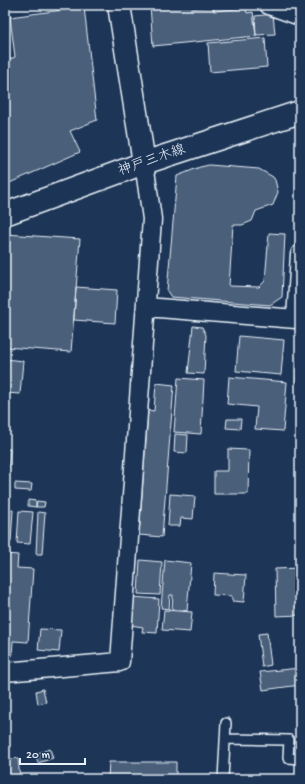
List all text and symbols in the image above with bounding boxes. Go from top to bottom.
street label: 神戸三木線 [116,142,188,180]
scale bar [20,740,85,766]
text: 20 m [26,749,51,763]

